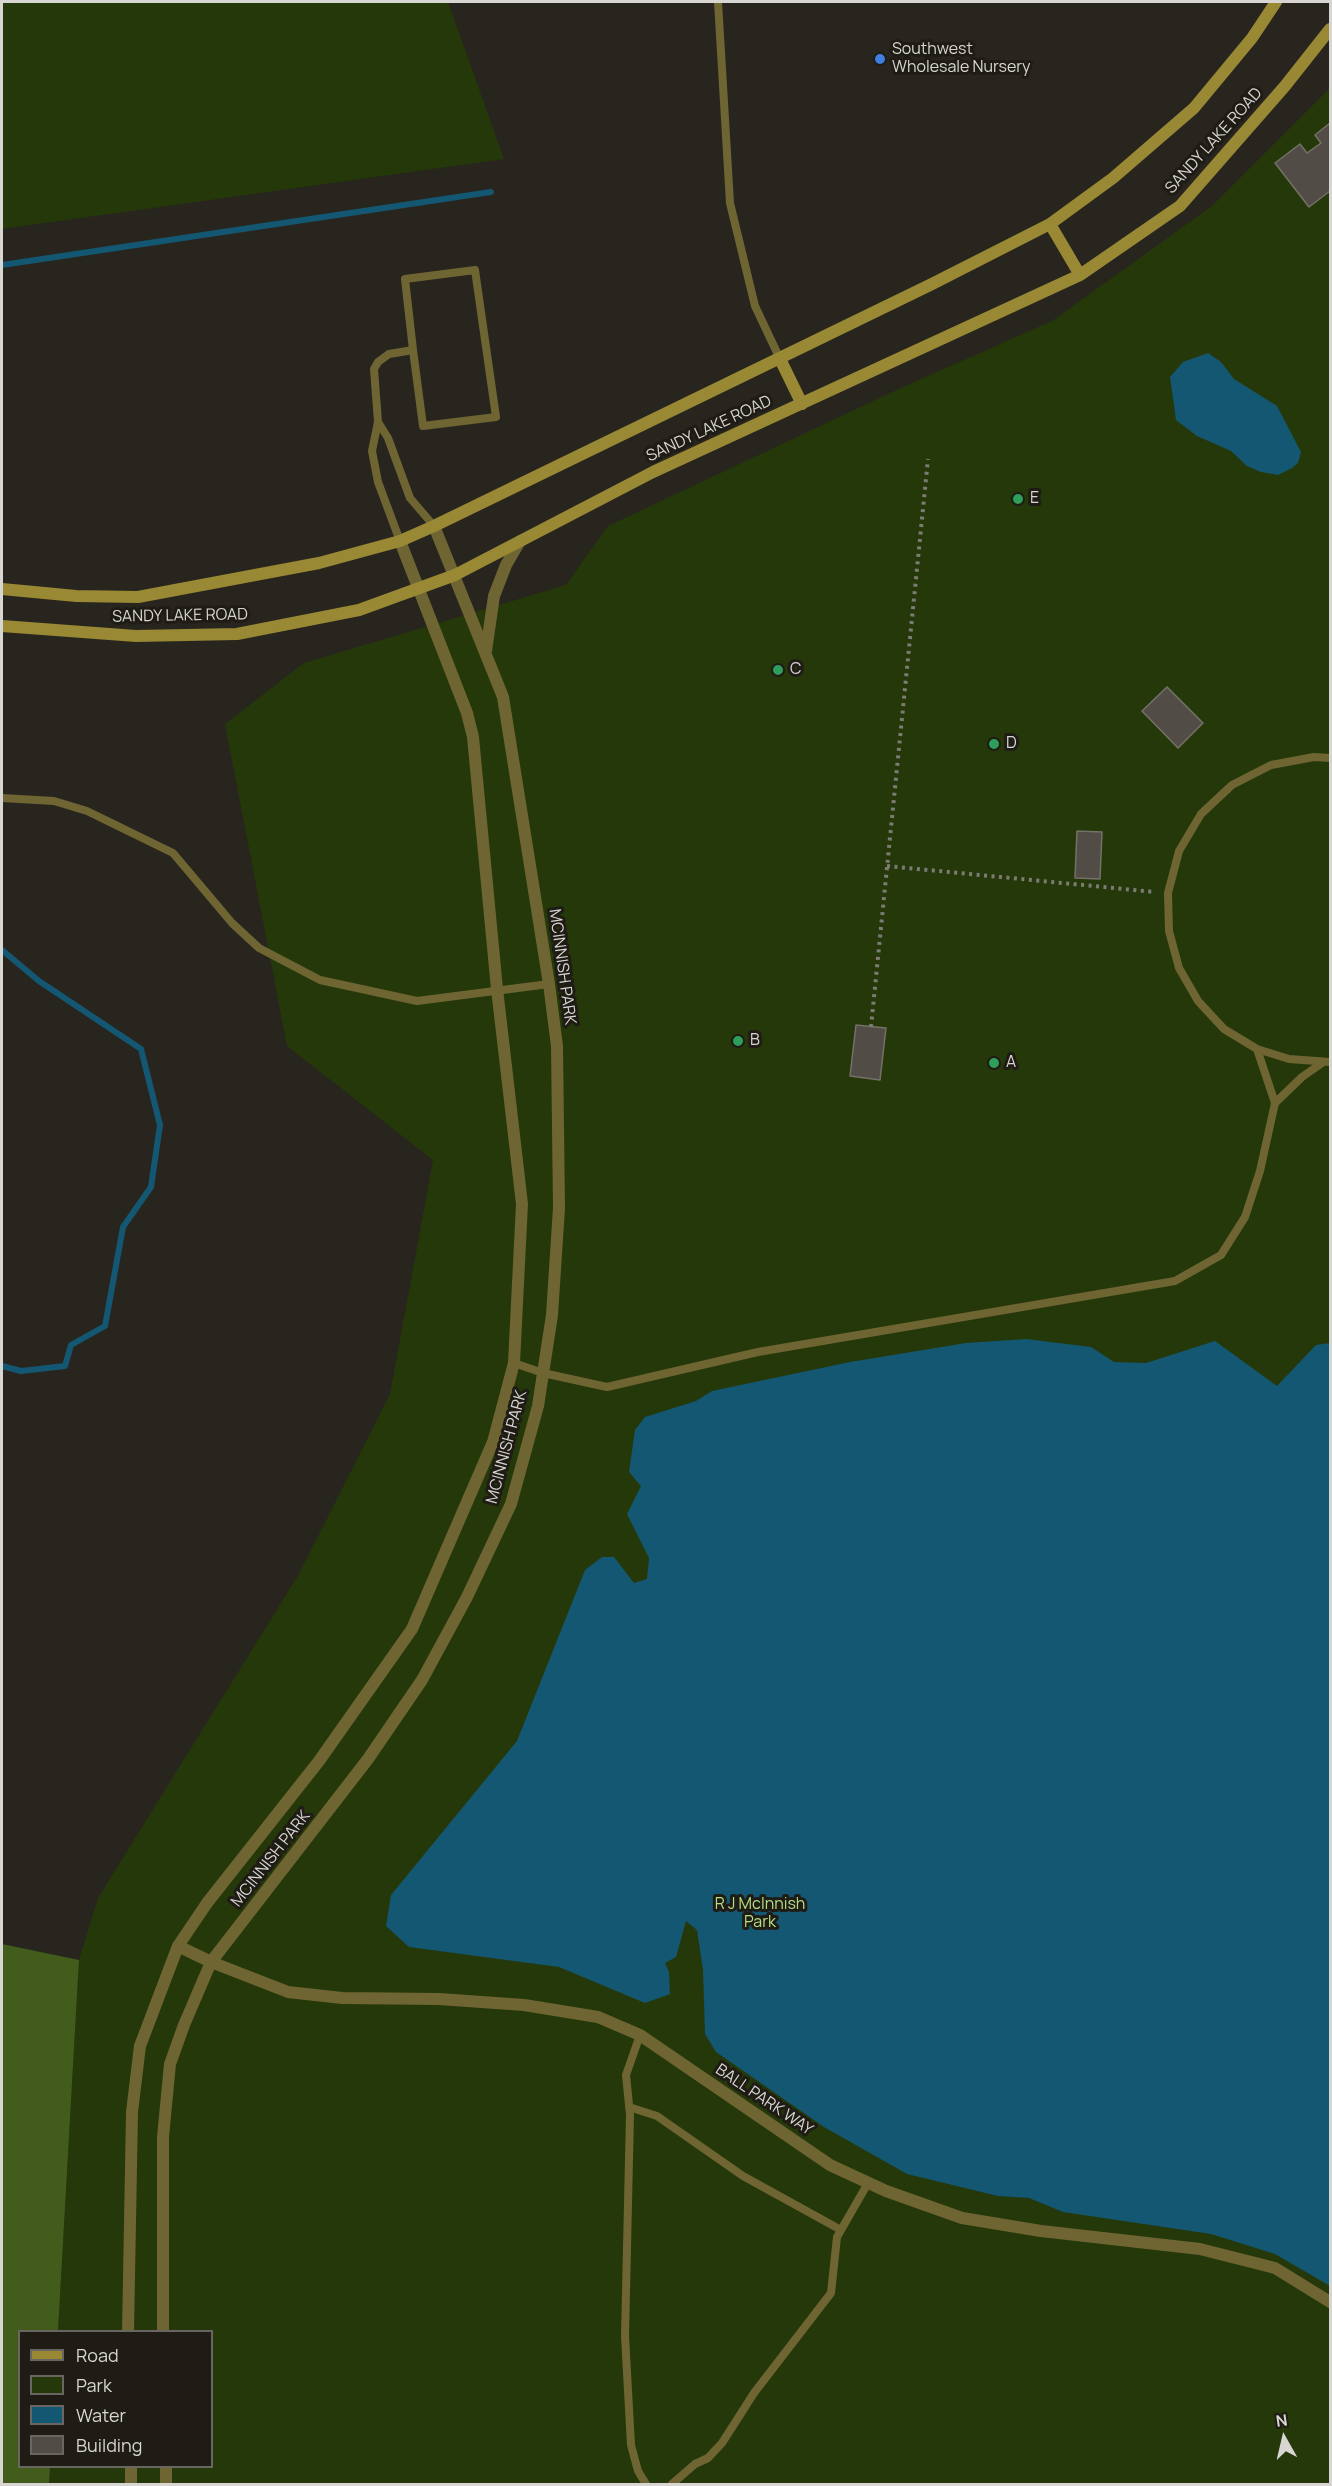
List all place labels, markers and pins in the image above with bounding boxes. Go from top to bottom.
place label: Southwest Wholesale Nursery [892,40,1030,78]
marker: Southwest Wholesale Nursery [873,52,887,66]
place label: E [1030,489,1039,509]
marker: E [1011,492,1025,506]
place label: C [790,660,801,680]
marker: C [771,663,785,677]
place label: D [1006,734,1017,754]
marker: D [987,737,1001,751]
place label: B [750,1031,760,1051]
marker: B [731,1034,745,1048]
place label: A [1006,1053,1016,1073]
marker: A [987,1056,1001,1070]

